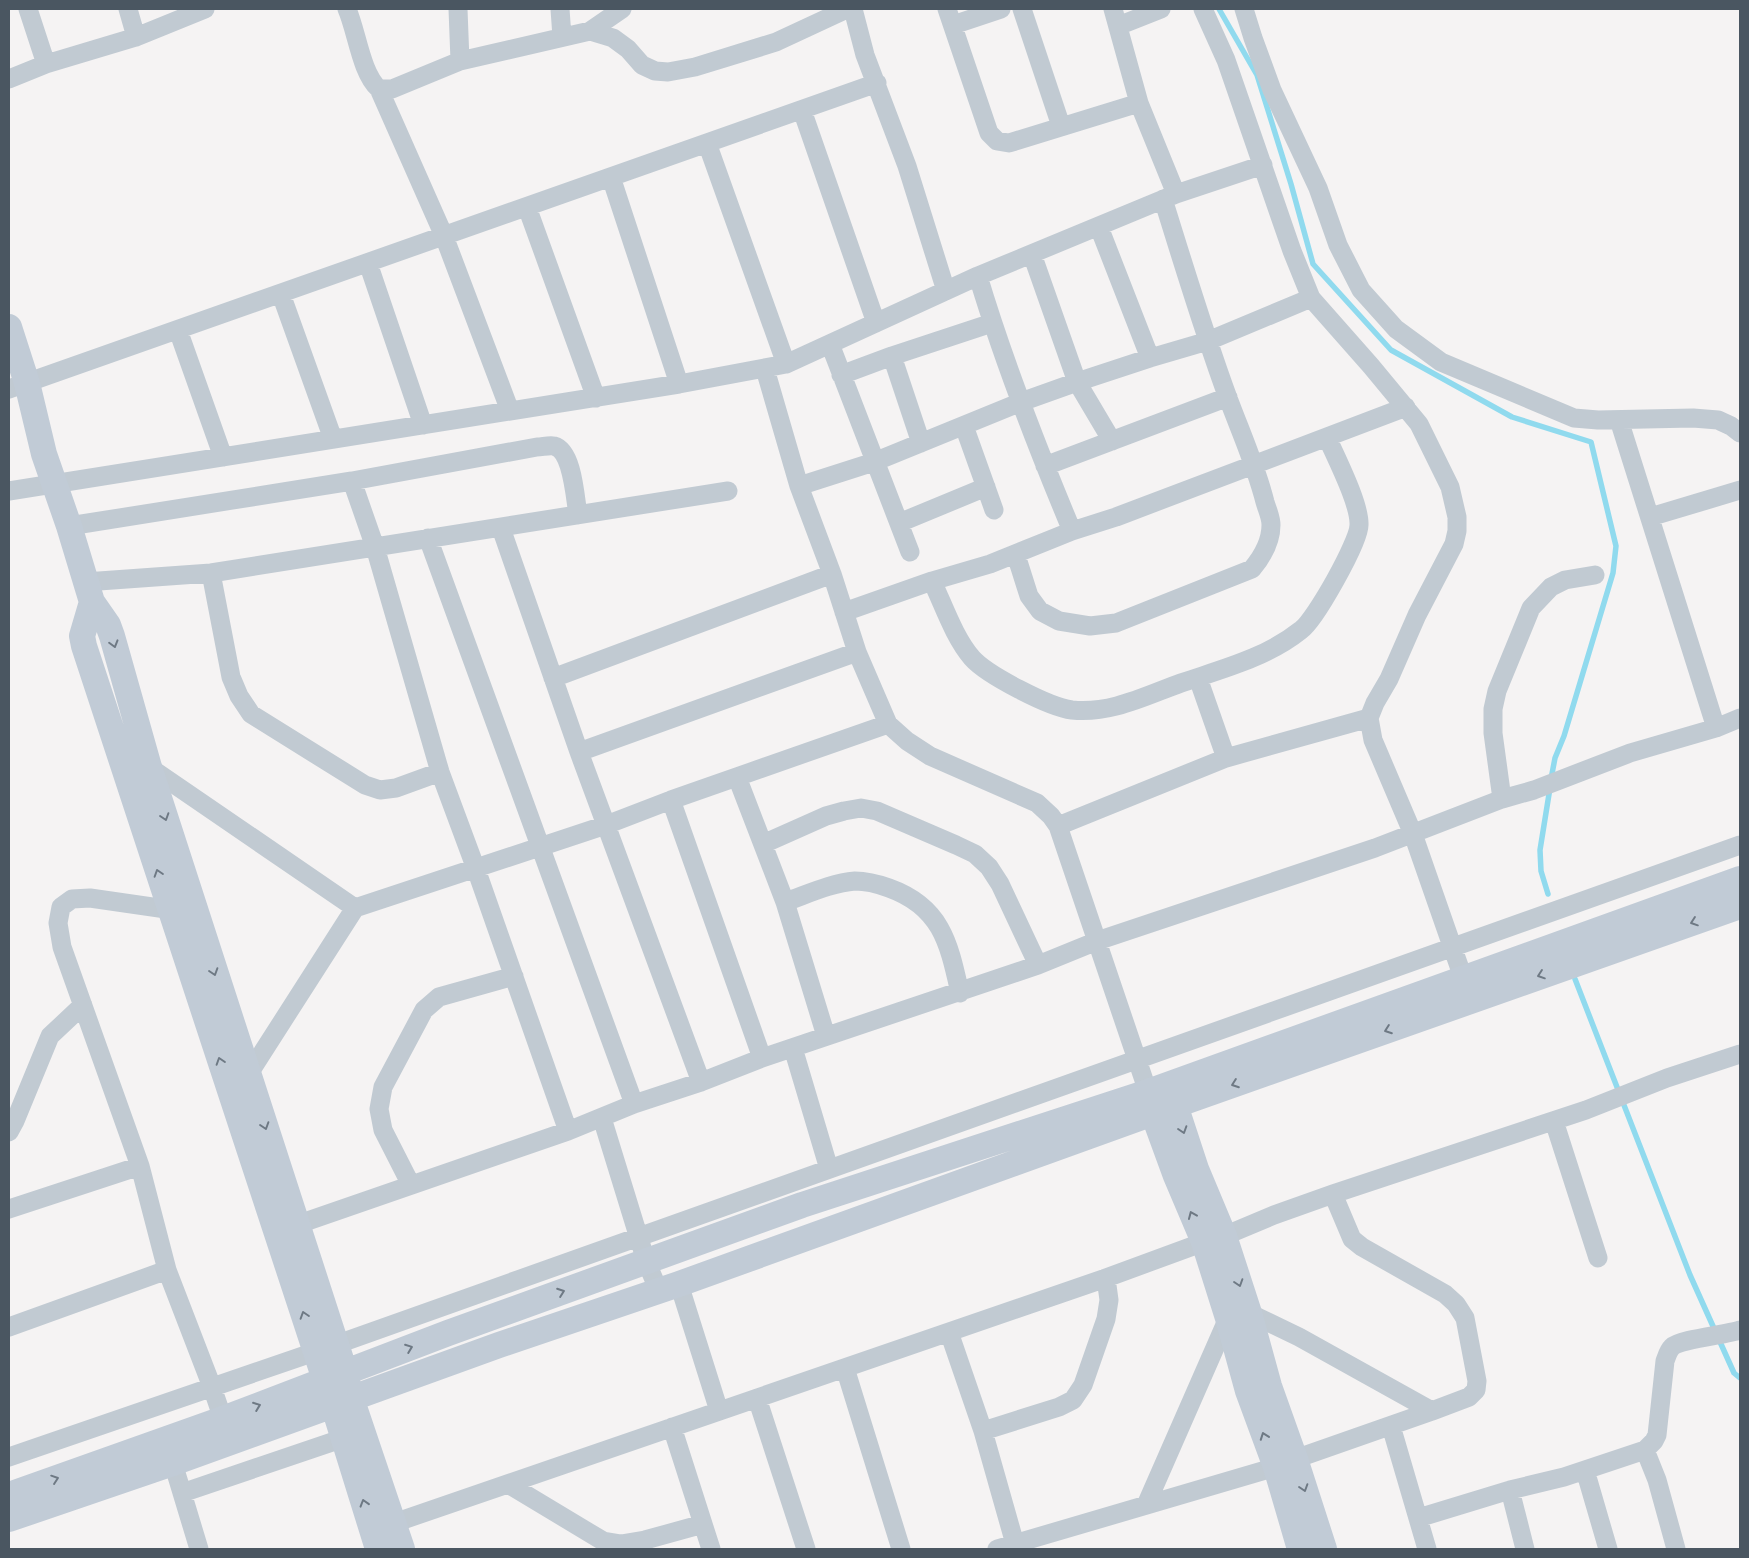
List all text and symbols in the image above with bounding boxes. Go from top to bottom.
one-way arrow [109,640,119,648]
one-way arrow [159,812,169,821]
one-way arrow [154,869,164,878]
one-way arrow [1690,916,1699,926]
one-way arrow [209,967,219,975]
one-way arrow [1537,969,1545,979]
one-way arrow [1384,1024,1392,1034]
one-way arrow [216,1057,226,1065]
one-way arrow [1231,1078,1239,1088]
one-way arrow [259,1122,269,1130]
one-way arrow [1177,1126,1187,1134]
one-way arrow [1188,1211,1199,1220]
one-way arrow [1233,1278,1243,1287]
one-way arrow [556,1288,565,1298]
one-way arrow [299,1311,309,1319]
one-way arrow [404,1344,412,1354]
one-way arrow [252,1402,261,1412]
one-way arrow [1260,1432,1270,1441]
one-way arrow [50,1475,59,1485]
one-way arrow [1299,1483,1309,1491]
one-way arrow [359,1499,369,1507]

